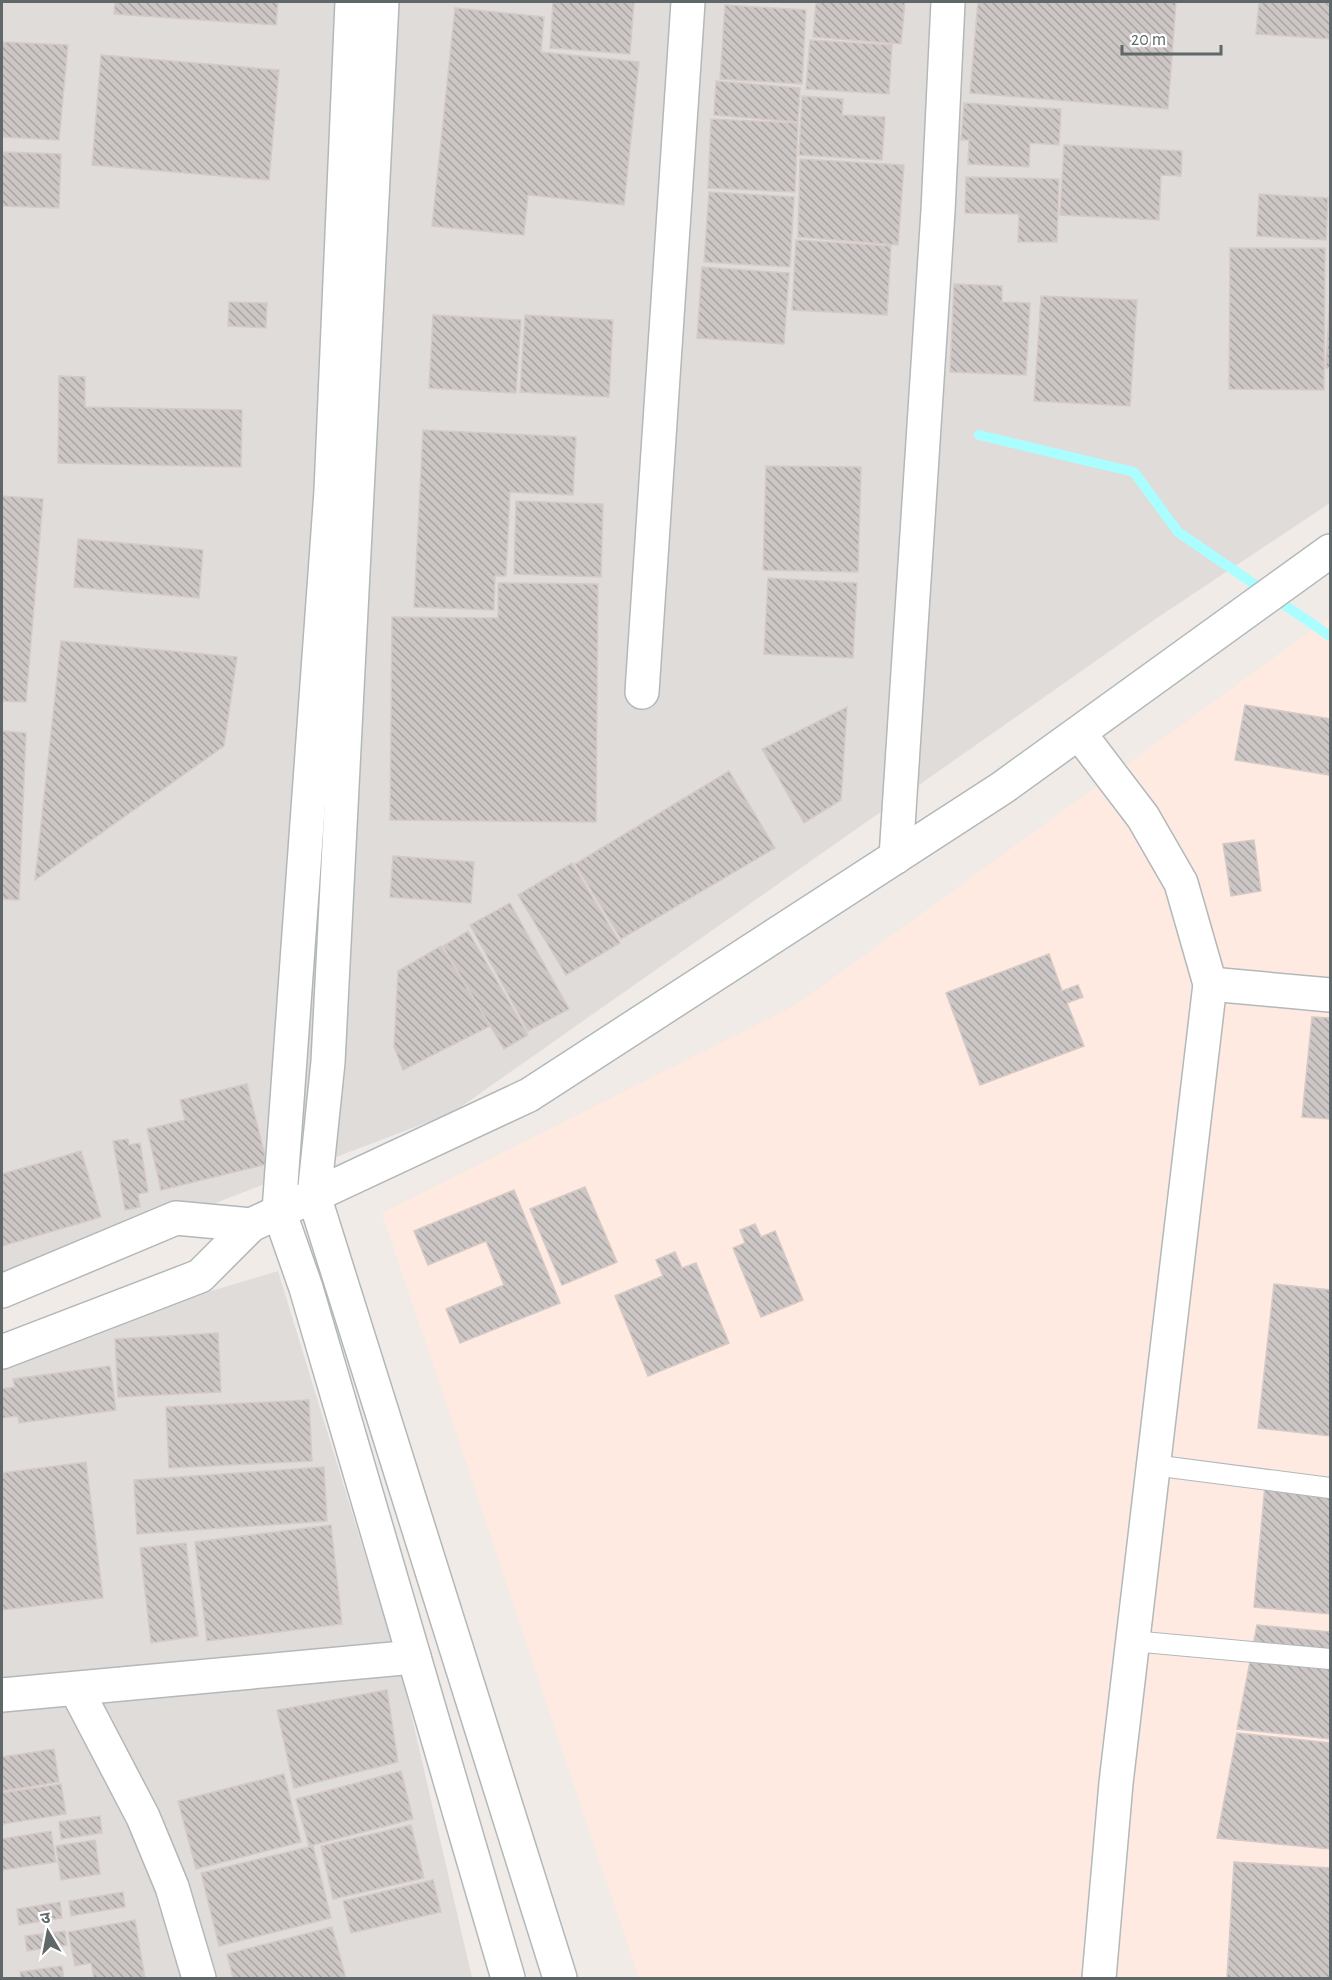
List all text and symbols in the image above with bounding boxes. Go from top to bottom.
scale bar [1122,18,1221,56]
text: 20 m [1131,31,1166,49]
north arrow [18,1902,78,1962]
text: उ [40,1909,52,1927]

